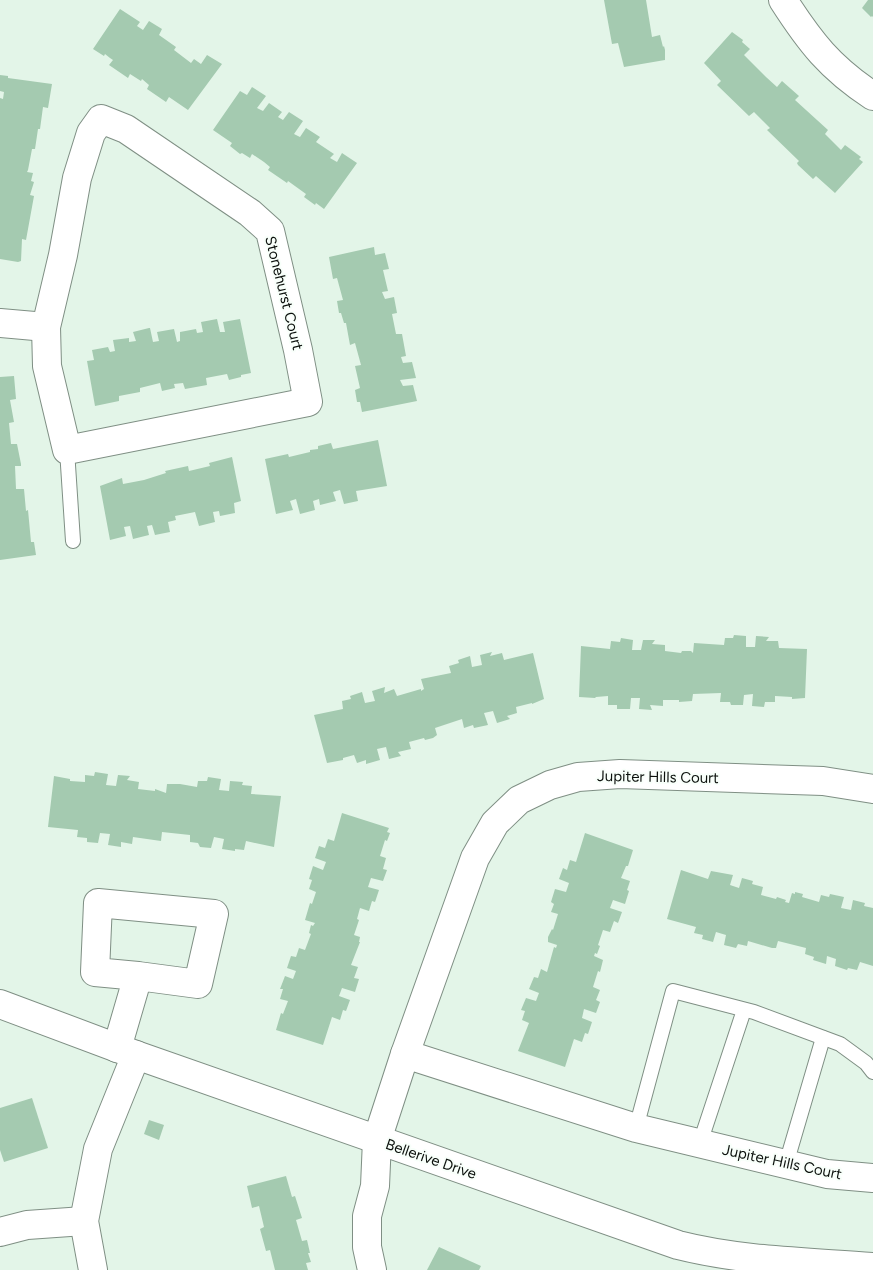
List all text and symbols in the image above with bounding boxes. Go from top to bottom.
street label: Stonehurst Court [261,234,307,352]
street label: Jupiter Hills Court [597,767,719,787]
street label: Bellerive Drive [383,1135,479,1183]
street label: Jupiter Hills Court [721,1141,844,1184]

